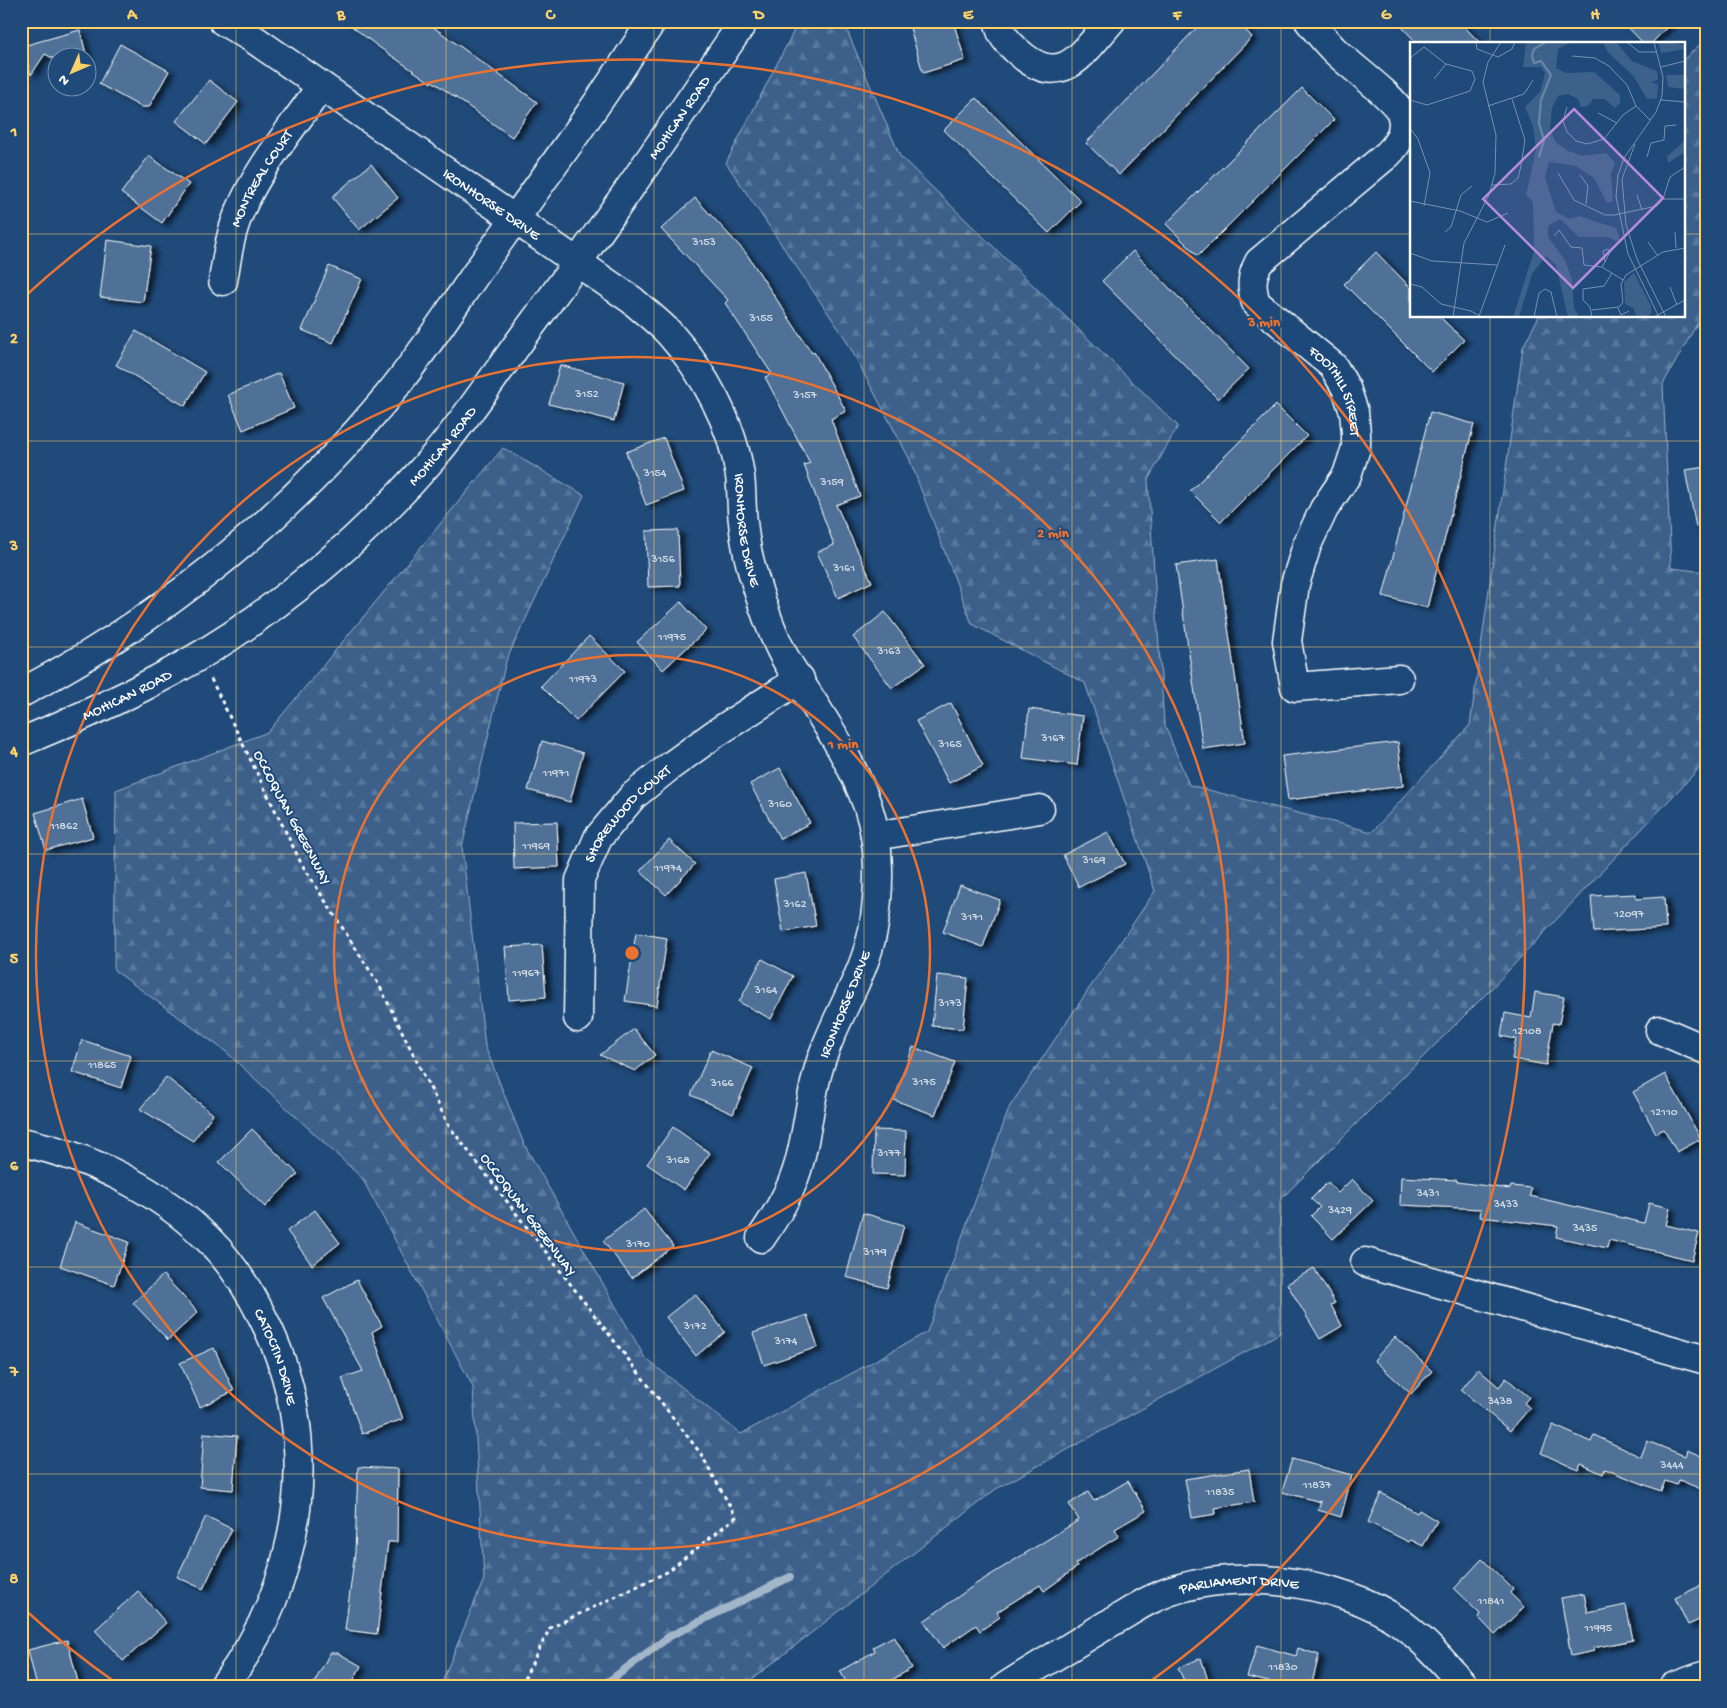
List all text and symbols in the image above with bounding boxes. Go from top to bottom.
text: A [126,7,138,26]
text: B [336,7,346,26]
text: C [545,7,556,26]
text: D [752,7,765,26]
text: E [963,7,974,26]
text: F [1172,7,1183,26]
text: G [1381,7,1392,26]
text: H [1590,7,1600,26]
inset map [1410,42,1684,318]
north arrow [48,48,98,98]
text: N [55,70,74,89]
street label: MOHICAN ROAD [645,73,715,163]
text: 1 [10,124,17,143]
street label: MONTREAL COURT [228,126,298,230]
street label: IRONHORSE DRIVE [438,165,544,245]
house number: 3153 [691,236,716,250]
house number: 3155 [748,312,773,326]
text: 3 min [1247,314,1281,332]
text: 2 [10,331,18,350]
street label: FOOTHILL STREET [1303,342,1363,437]
house number: 3152 [574,388,599,402]
house number: 3157 [792,389,818,403]
street label: MOHICAN ROAD [405,403,481,490]
house number: 3154 [642,467,667,481]
street label: IRONHORSE DRIVE [729,472,764,590]
house number: 3159 [819,476,844,490]
text: 2 min [1037,525,1070,543]
text: 3 [9,538,18,557]
house number: 3156 [650,553,676,567]
house number: 3161 [832,562,855,576]
house number: 11975 [657,631,686,645]
house number: 3163 [876,645,901,659]
street label: MOHICAN ROAD [80,666,176,726]
house number: 11973 [568,673,597,687]
house number: 3167 [1040,732,1065,746]
text: 1 min [827,736,859,754]
house number: 3165 [937,738,962,752]
text: 4 [9,744,18,763]
street label: OCCOQUAN GREENWAY [248,748,334,888]
street label: SHOREWOOD COURT [582,761,676,866]
house number: 11971 [542,767,570,781]
house number: 3160 [767,798,792,812]
house number: 11862 [49,820,78,834]
house number: 11969 [521,840,550,854]
house number: 3169 [1081,854,1106,868]
house number: 11974 [653,862,682,876]
house number: 3162 [782,898,807,912]
house number: 12097 [1613,908,1645,922]
house number: 3171 [960,911,983,925]
centre of rings [623,944,641,962]
street label: IRONHORSE DRIVE [816,948,876,1061]
text: 5 [10,951,19,970]
house number: 11967 [511,967,541,981]
house number: 3164 [754,984,778,998]
house number: 3173 [937,997,962,1011]
house number: 12108 [1512,1025,1542,1039]
house number: 11865 [87,1059,116,1073]
house number: 3175 [911,1076,936,1090]
house number: 3166 [709,1077,735,1091]
house number: 12110 [1649,1106,1678,1120]
house number: 3177 [876,1147,902,1161]
street label: OCCOQUAN GREENWAY [475,1150,580,1280]
house number: 3168 [665,1154,690,1168]
text: 6 [10,1158,19,1177]
house number: 3431 [1416,1187,1440,1201]
house number: 3433 [1493,1198,1518,1212]
house number: 3429 [1327,1204,1352,1218]
house number: 3435 [1572,1222,1597,1236]
house number: 3170 [625,1238,650,1252]
house number: 3179 [862,1246,887,1260]
street label: CATOCTIN DRIVE [249,1306,300,1407]
house number: 3172 [682,1320,707,1334]
house number: 3174 [774,1335,798,1349]
text: 7 [9,1364,19,1383]
house number: 3438 [1487,1395,1513,1409]
house number: 3444 [1659,1459,1684,1473]
house number: 11837 [1302,1479,1332,1493]
house number: 11835 [1205,1486,1234,1500]
text: 8 [10,1571,19,1590]
street label: PARLIAMENT DRIVE [1176,1573,1301,1599]
house number: 11841 [1477,1595,1505,1609]
house number: 11995 [1583,1622,1612,1636]
house number: 11830 [1267,1661,1298,1675]

